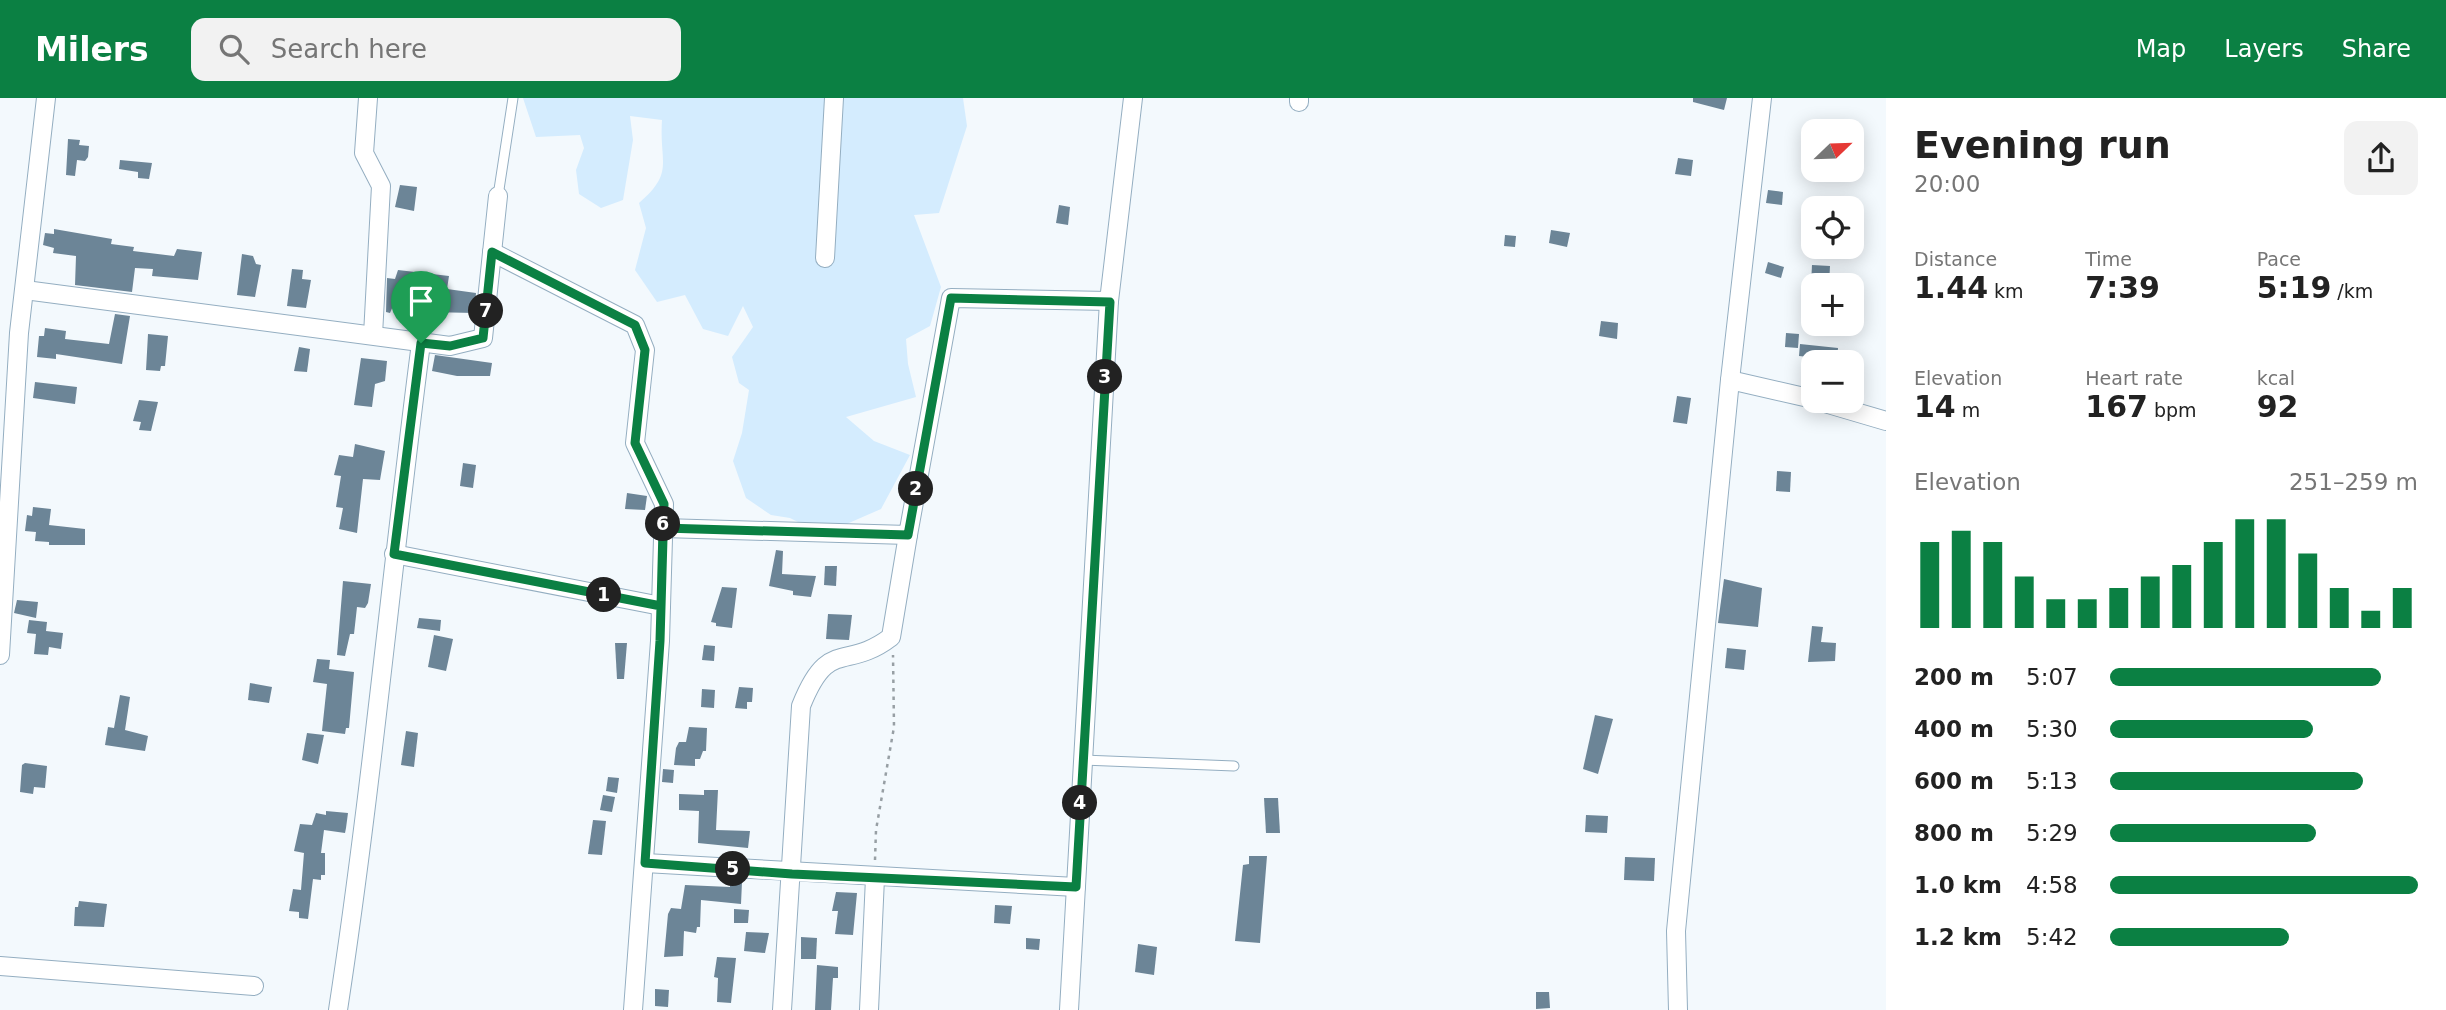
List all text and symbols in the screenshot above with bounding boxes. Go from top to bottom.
search box [191,18,681,81]
text: Milers [35,30,149,69]
icon: search [215,30,253,68]
text: Search here [271,34,427,64]
text: Map [2136,35,2186,63]
text: Layers [2224,35,2304,63]
text: Share [2342,35,2411,63]
north arrow [1801,119,1864,182]
map controls [1801,119,1864,413]
button: share [2344,121,2418,195]
text: Evening run [1914,123,2171,167]
text: 20:00 [1914,171,1980,197]
button: locate [1801,196,1864,259]
text: Distance [1914,248,1997,270]
text: Time [2085,248,2132,270]
text: Pace [2257,248,2301,270]
text: 1.44 [1914,270,1988,305]
text: 7:39 [2085,270,2160,305]
text: 5:19 [2257,270,2331,305]
pin [391,271,451,343]
button: + [1801,273,1864,336]
text: km [1988,280,2024,302]
text: /km [2331,280,2373,302]
icon: arrive [402,282,440,320]
pin: 7 [468,294,504,328]
text: 7 [479,299,492,321]
button: − [1801,350,1864,413]
pin: 3 [1088,360,1122,394]
text: 3 [1098,365,1111,387]
text: Elevation [1914,367,2002,389]
text: Heart rate [2085,367,2183,389]
text: kcal [2257,367,2295,389]
text: 14 [1914,389,1956,424]
text: 167 [2085,389,2148,424]
text: 92 [2257,389,2298,424]
text: m [1956,399,1980,421]
text: bpm [2148,399,2197,421]
text: Elevation [1914,469,2021,495]
text: 251–259 m [2289,469,2418,495]
pin: 2 [898,472,934,506]
text: 2 [909,477,922,499]
pin: 6 [646,506,680,542]
text: 6 [656,512,669,534]
pin: 1 [586,578,622,612]
text: 1 [597,583,610,605]
text: 200 m [1914,664,1994,690]
text: 5:07 [2026,664,2078,690]
text: 400 m [1914,716,1994,742]
text: 5:30 [2026,716,2078,742]
text: 600 m [1914,768,1994,794]
text: 5:13 [2026,768,2078,794]
pin: 4 [1062,786,1098,820]
text: 4 [1073,791,1086,813]
text: 800 m [1914,820,1994,846]
text: 5:29 [2026,820,2078,846]
pin: 5 [716,852,750,886]
text: 5 [726,857,739,879]
text: 1.0 km [1914,872,2002,898]
text: 4:58 [2026,872,2078,898]
text: 1.2 km [1914,924,2002,950]
text: 5:42 [2026,924,2078,950]

